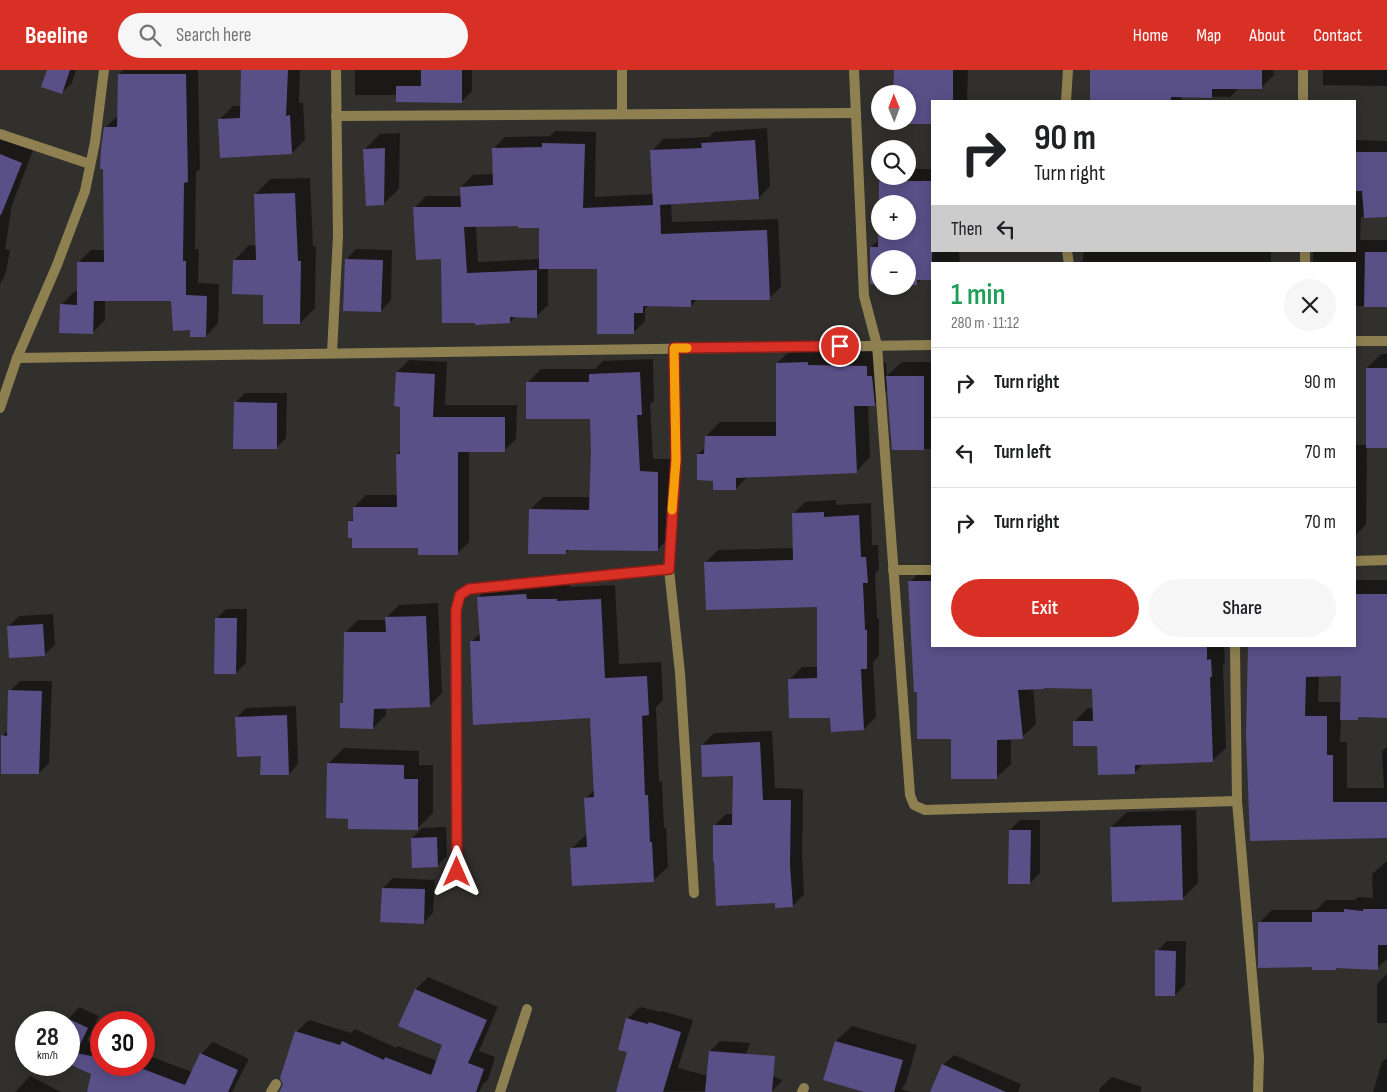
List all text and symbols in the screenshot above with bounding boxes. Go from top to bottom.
search box [118,13,468,58]
text: Beeline [25,21,88,50]
icon: search [136,21,164,49]
text: Search here [176,24,251,47]
text: Home [1133,25,1168,46]
text: Map [1196,25,1221,46]
text: About [1249,25,1285,46]
text: Contact [1313,25,1362,46]
north arrow [871,85,916,130]
map controls [871,85,916,295]
text: 90 m [1034,117,1096,160]
icon: right [951,120,1016,185]
button: search [871,140,916,185]
text: Turn right [1034,160,1105,187]
button: + [871,195,916,240]
icon: left [992,215,1020,243]
text: Then [951,218,982,241]
button: − [871,250,916,295]
text: 1 min [951,277,1006,313]
button: close [1284,279,1336,331]
text: 280 m · 11:12 [951,314,1019,333]
pin [819,325,861,367]
icon: arrive [826,332,854,360]
icon: right [951,369,979,397]
text: Turn right [994,371,1059,394]
text: 90 m [1304,371,1336,394]
icon: left [951,439,979,467]
text: Turn left [994,441,1051,464]
text: 70 m [1305,441,1336,464]
icon: right [951,509,979,537]
text: Turn right [994,511,1059,534]
text: 70 m [1305,511,1336,534]
button: Exit [951,579,1139,637]
button: Share [1149,579,1336,637]
position arrow [430,845,482,897]
speed limit sign: 30 [90,1011,155,1076]
text: 28 [36,1022,59,1053]
text: km/h [37,1048,58,1063]

